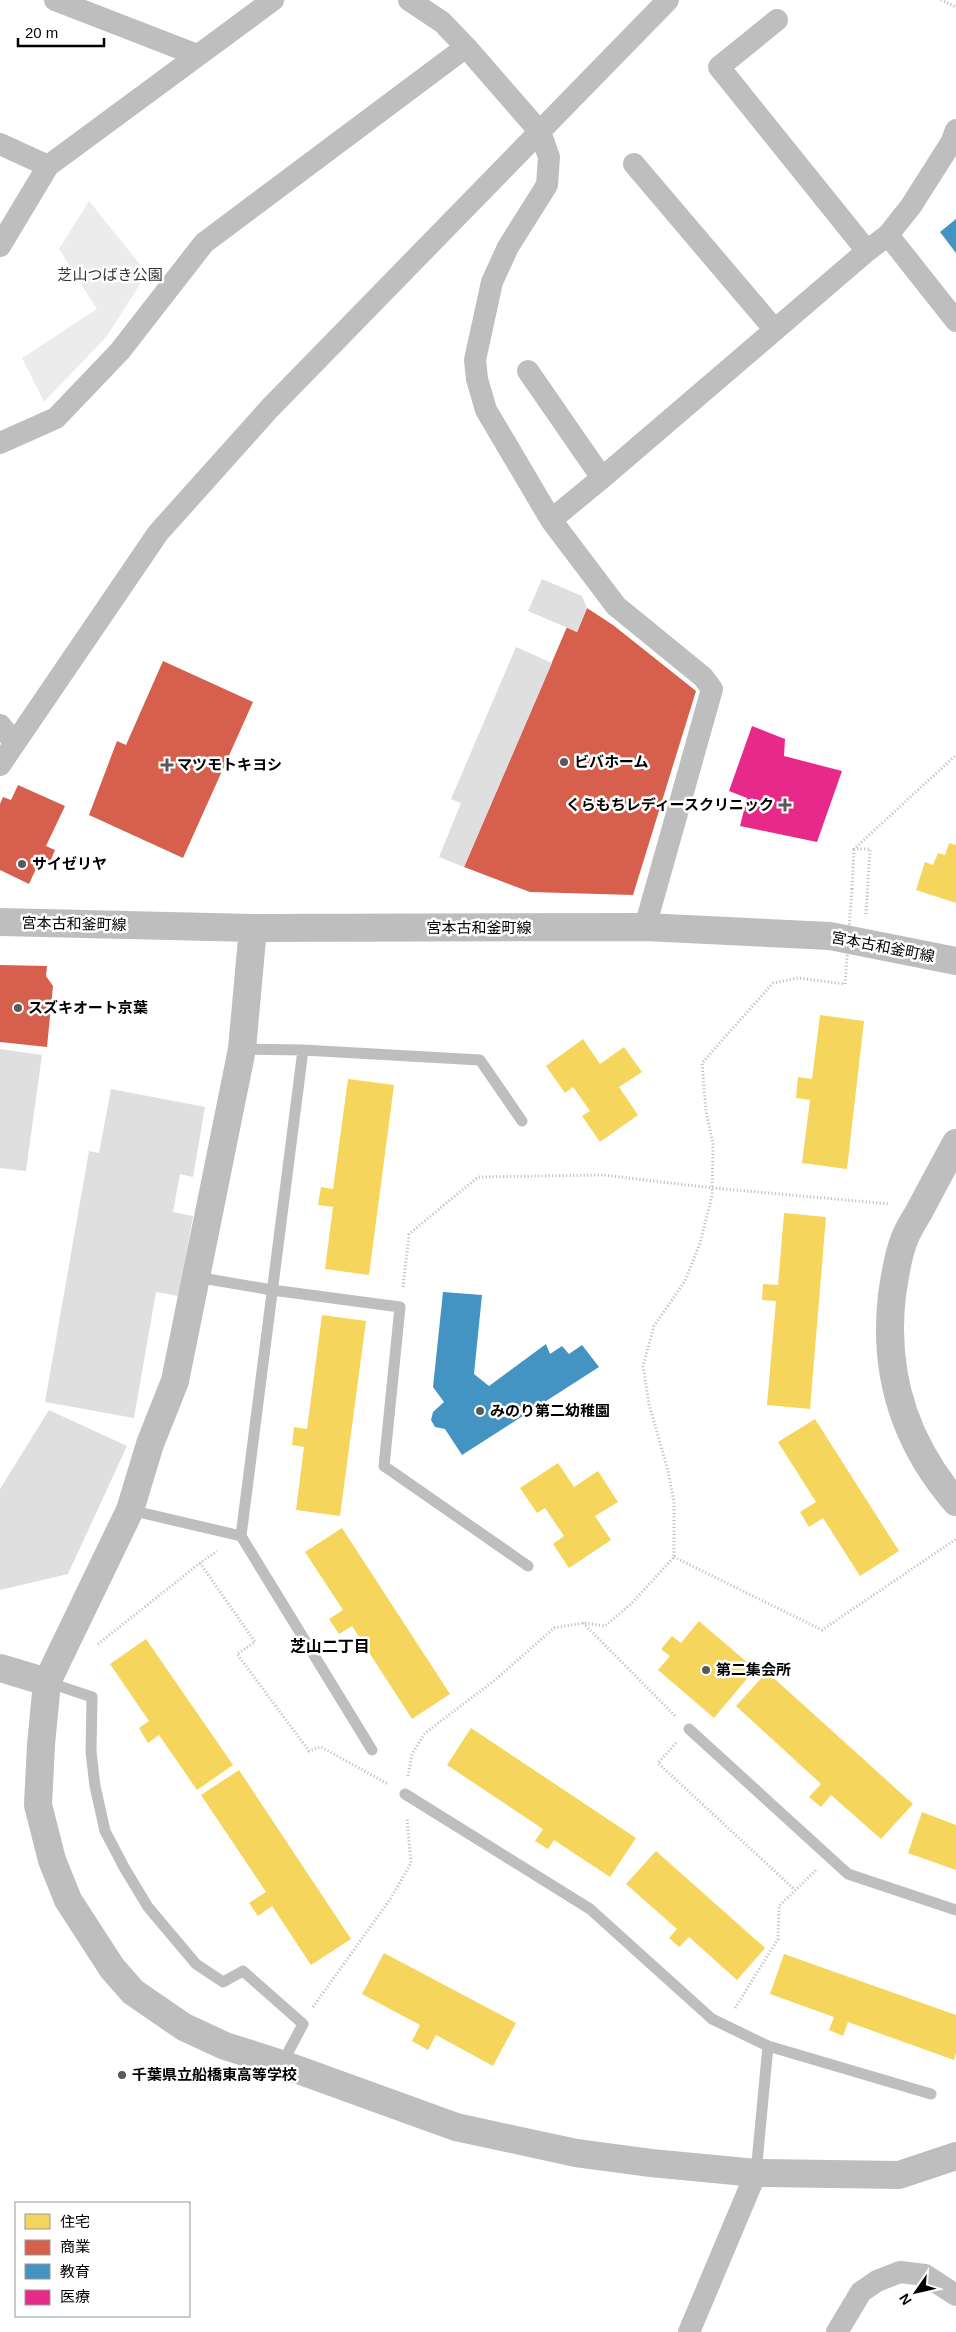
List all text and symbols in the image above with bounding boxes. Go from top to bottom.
scale bar [18,15,104,47]
text: 20 m [25,24,58,41]
park label: 芝山つばき公園 [57,266,163,283]
place label: ビバホーム [574,753,649,770]
place label: マツモトキヨシ [177,756,282,773]
marker: ビバホーム [558,756,570,768]
marker: マツモトキヨシ [161,759,173,771]
place label: くらもちレディースクリニック [566,796,774,813]
marker: くらもちレディースクリニック [778,798,792,812]
place label: サイゼリヤ [32,855,107,872]
marker: サイゼリヤ [16,858,28,870]
street label: 宮本古和釜町線 [21,914,127,933]
street label: 宮本古和釜町線 [426,919,532,936]
street label: 宮本古和釜町線 [830,928,936,965]
place label: スズキオート京葉 [28,999,148,1016]
marker: スズキオート京葉 [12,1002,24,1014]
place label: みのり第二幼稚園 [490,1402,610,1419]
marker: みのり第二幼稚園 [474,1405,486,1417]
district label: 芝山二丁目 [290,1638,370,1655]
place label: 第二集会所 [716,1661,791,1678]
marker: 第二集会所 [700,1664,712,1676]
place label: 千葉県立船橋東高等学校 [132,2066,297,2083]
marker: 千葉県立船橋東高等学校 [116,2069,128,2081]
legend [15,2202,190,2317]
text: 住宅 [60,2213,90,2230]
text: 商業 [60,2238,90,2255]
text: 教育 [60,2263,90,2280]
north arrow [891,2267,941,2317]
text: 医療 [60,2288,90,2305]
text: N [896,2291,915,2308]

